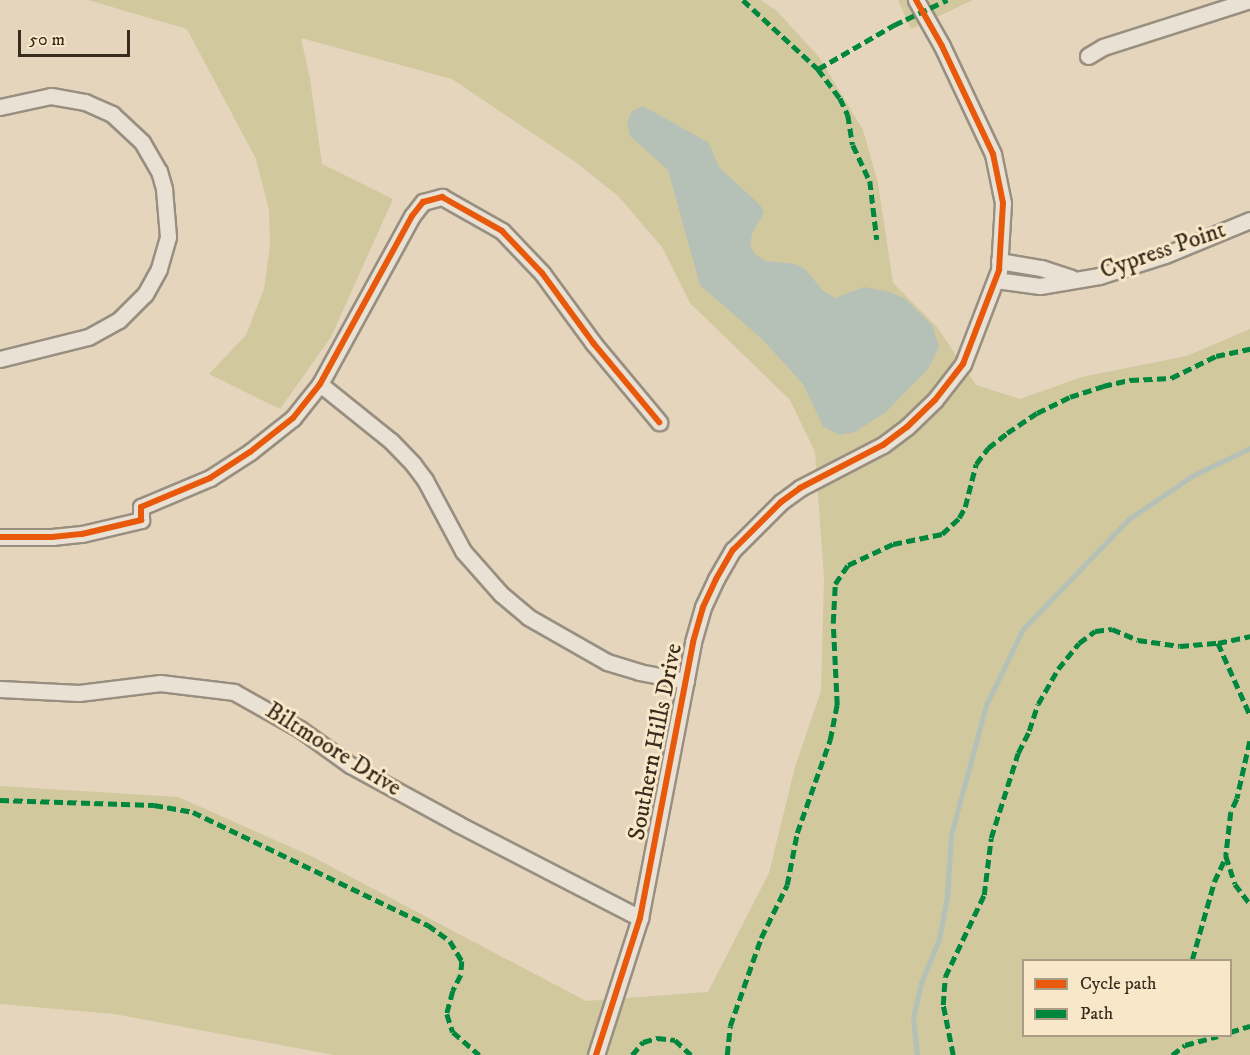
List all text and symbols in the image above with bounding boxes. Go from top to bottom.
scale bar [21,18,134,56]
text: 50 m [29,29,65,51]
street label: Cypress Point [1097,216,1229,286]
street label: Southern Hills Drive [623,641,689,843]
street label: Biltmoore Drive [260,697,406,803]
legend [1022,959,1232,1037]
text: Cycle path [1080,973,1157,995]
text: Path [1080,1003,1113,1025]

